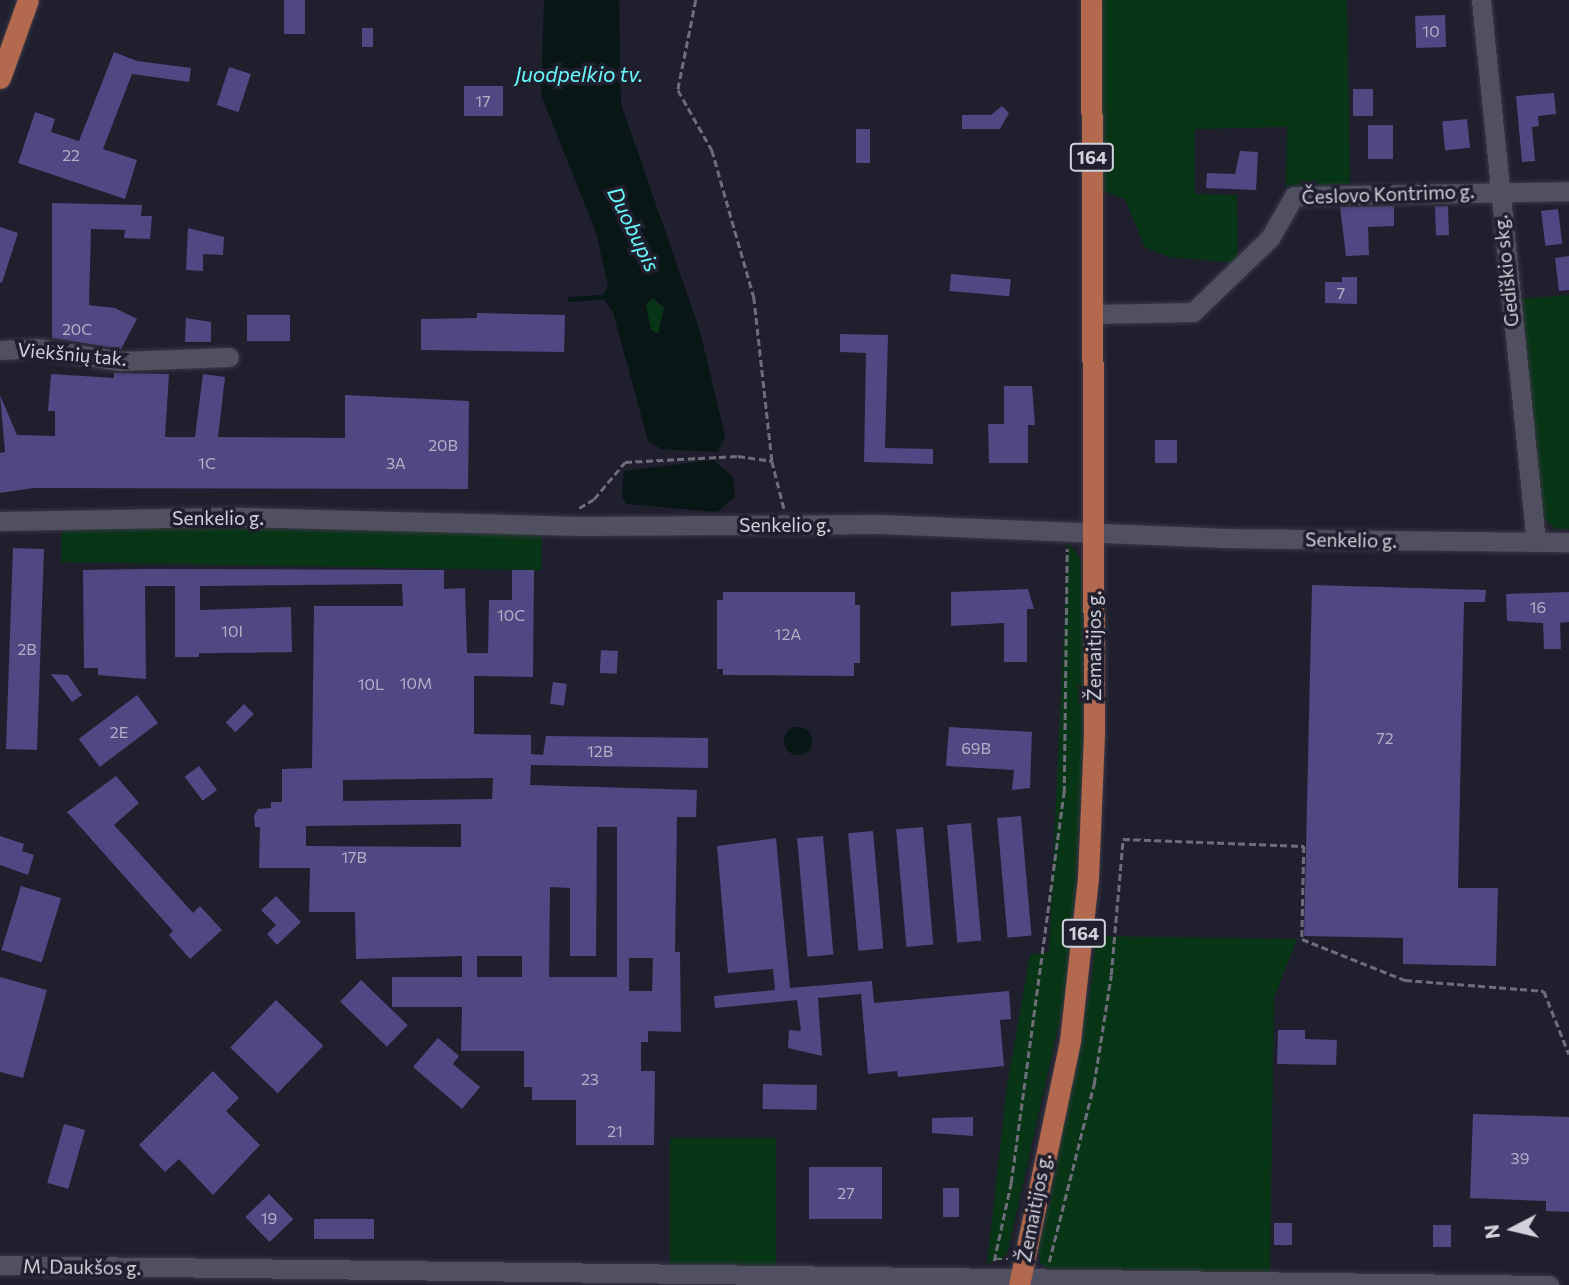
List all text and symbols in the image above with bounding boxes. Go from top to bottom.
house number: 10 [1422,21,1440,41]
water label: Juodpelkio tv. [515,61,643,87]
house number: 17 [475,91,491,111]
road number: 164 [1069,142,1115,172]
house number: 22 [62,145,80,165]
street label: Česlovo Kontrimo g. [1301,180,1475,208]
water label: Duobupis [603,182,665,276]
street label: Gediškio skg. [1489,214,1523,328]
house number: 7 [1337,283,1345,303]
house number: 20C [62,319,92,339]
street label: Viekšnių tak. [17,338,127,370]
house number: 20B [428,435,458,455]
house number: 1C [198,453,216,473]
house number: 3A [386,453,406,473]
street label: Senkelio g. [172,507,264,529]
street label: Senkelio g. [739,514,831,536]
street label: Senkelio g. [1305,528,1397,552]
street label: Žemaitijos g. [1083,591,1105,701]
house number: 16 [1530,597,1546,617]
house number: 10C [497,605,525,625]
house number: 10I [221,621,243,641]
house number: 12A [775,624,801,644]
house number: 2B [17,639,37,659]
house number: 10M [400,673,432,693]
house number: 10L [358,674,384,694]
house number: 2E [110,722,128,742]
house number: 72 [1376,728,1394,748]
house number: 69B [961,738,991,758]
house number: 12B [587,741,613,761]
house number: 17B [341,847,367,867]
road number: 164 [1061,918,1107,948]
house number: 23 [581,1069,599,1089]
house number: 21 [607,1121,623,1141]
house number: 39 [1511,1148,1529,1168]
street label: Žemaitijos g. [1012,1152,1056,1264]
house number: 27 [837,1183,855,1203]
north arrow [1478,1194,1548,1264]
house number: 19 [261,1208,277,1228]
text: N [1479,1223,1504,1240]
street label: M. Daukšos g. [23,1255,141,1279]

